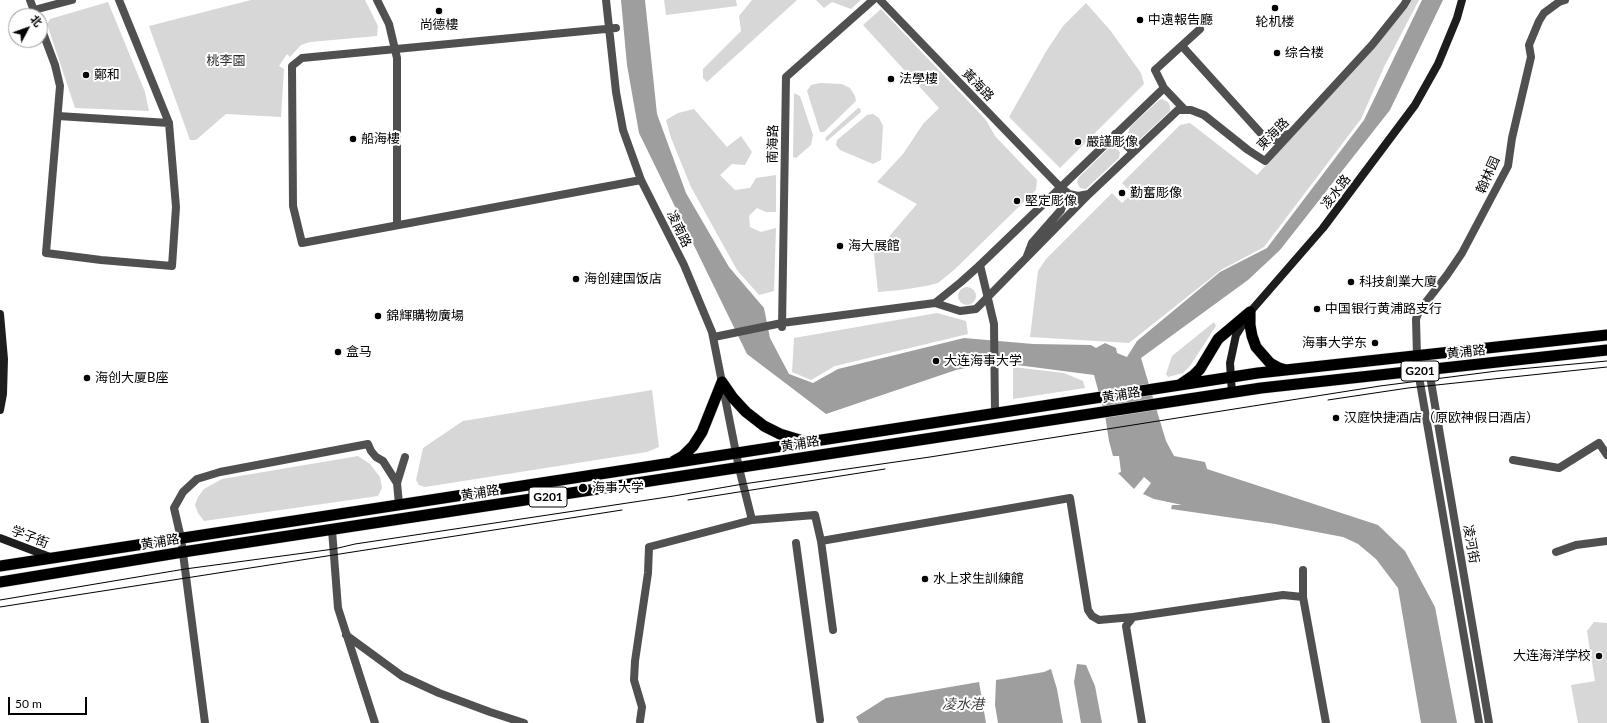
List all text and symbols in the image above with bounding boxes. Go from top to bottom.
marker: 轮机楼 [1270,3,1280,13]
marker: 尚德樓 [434,6,444,16]
north arrow [8,8,48,48]
text: 北 [28,12,45,29]
place label: 中遠報告廳 [1148,12,1213,28]
place label: 轮机楼 [1256,14,1294,30]
marker: 中遠報告廳 [1135,15,1145,25]
place label: 尚德樓 [420,17,458,33]
place label: 综合楼 [1285,45,1324,61]
marker: 综合楼 [1272,48,1282,58]
park label: 桃李園 [207,53,245,69]
street label: 黃海路 [959,66,997,104]
place label: 鄭和 [94,67,120,83]
marker: 鄭和 [81,70,91,80]
place label: 法學樓 [899,71,938,87]
marker: 法學樓 [886,74,896,84]
street label: 東海路 [1254,115,1292,153]
street label: 南海路 [765,124,781,164]
place label: 船海樓 [361,131,400,147]
marker: 船海樓 [348,134,358,144]
place label: 嚴謹彫像 [1086,134,1138,150]
marker: 嚴謹彫像 [1073,137,1083,147]
street label: 翰林园 [1473,154,1503,196]
street label: 凌水路 [1318,172,1354,212]
place label: 勤奮彫像 [1130,185,1182,201]
marker: 勤奮彫像 [1117,188,1127,198]
place label: 堅定彫像 [1025,193,1077,209]
marker: 堅定彫像 [1012,196,1022,206]
street label: 凌南路 [663,208,695,250]
place label: 海大展館 [848,238,900,254]
marker: 海大展館 [835,241,845,251]
place label: 海创建国饭店 [584,271,662,287]
marker: 海创建国饭店 [571,274,581,284]
place label: 科技創業大廈 [1359,274,1437,290]
marker: 科技創業大廈 [1346,277,1356,287]
place label: 中国银行黄浦路支行 [1325,301,1442,317]
marker: 中国银行黄浦路支行 [1312,304,1322,314]
place label: 錦輝購物廣場 [386,308,464,324]
marker: 錦輝購物廣場 [373,311,383,321]
place label: 海事大学东 [1302,335,1367,351]
marker: 海事大学东 [1370,338,1380,348]
street label: 黄浦路 [1446,342,1486,362]
place label: 盒马 [346,344,372,360]
marker: 盒马 [333,347,343,357]
place label: 大连海事大学 [944,353,1022,369]
marker: 大连海事大学 [931,356,941,366]
road number: G201 [1401,361,1439,381]
place label: 海创大厦B座 [95,370,168,386]
marker: 海创大厦B座 [82,373,92,383]
street label: 黄浦路 [1101,384,1141,406]
place label: 汉庭快捷酒店（原欧神假日酒店） [1344,410,1539,426]
marker: 汉庭快捷酒店（原欧神假日酒店） [1331,413,1341,423]
street label: 黄浦路 [780,433,820,455]
place label: 海事大学 [592,480,644,496]
street label: 黄浦路 [460,482,500,504]
marker: 海事大学 [577,482,589,494]
road number: G201 [529,487,567,507]
street label: 学子街 [9,523,51,551]
street label: 凌河街 [1460,523,1482,565]
street label: 黄浦路 [140,531,180,553]
place label: 水上求生訓練館 [933,571,1024,587]
marker: 水上求生訓練館 [920,574,930,584]
place label: 大连海洋学校 [1513,648,1591,664]
marker: 大连海洋学校 [1594,651,1604,661]
scale bar [10,689,89,715]
text: 50 m [15,696,42,711]
water label: 凌水港 [942,696,984,712]

